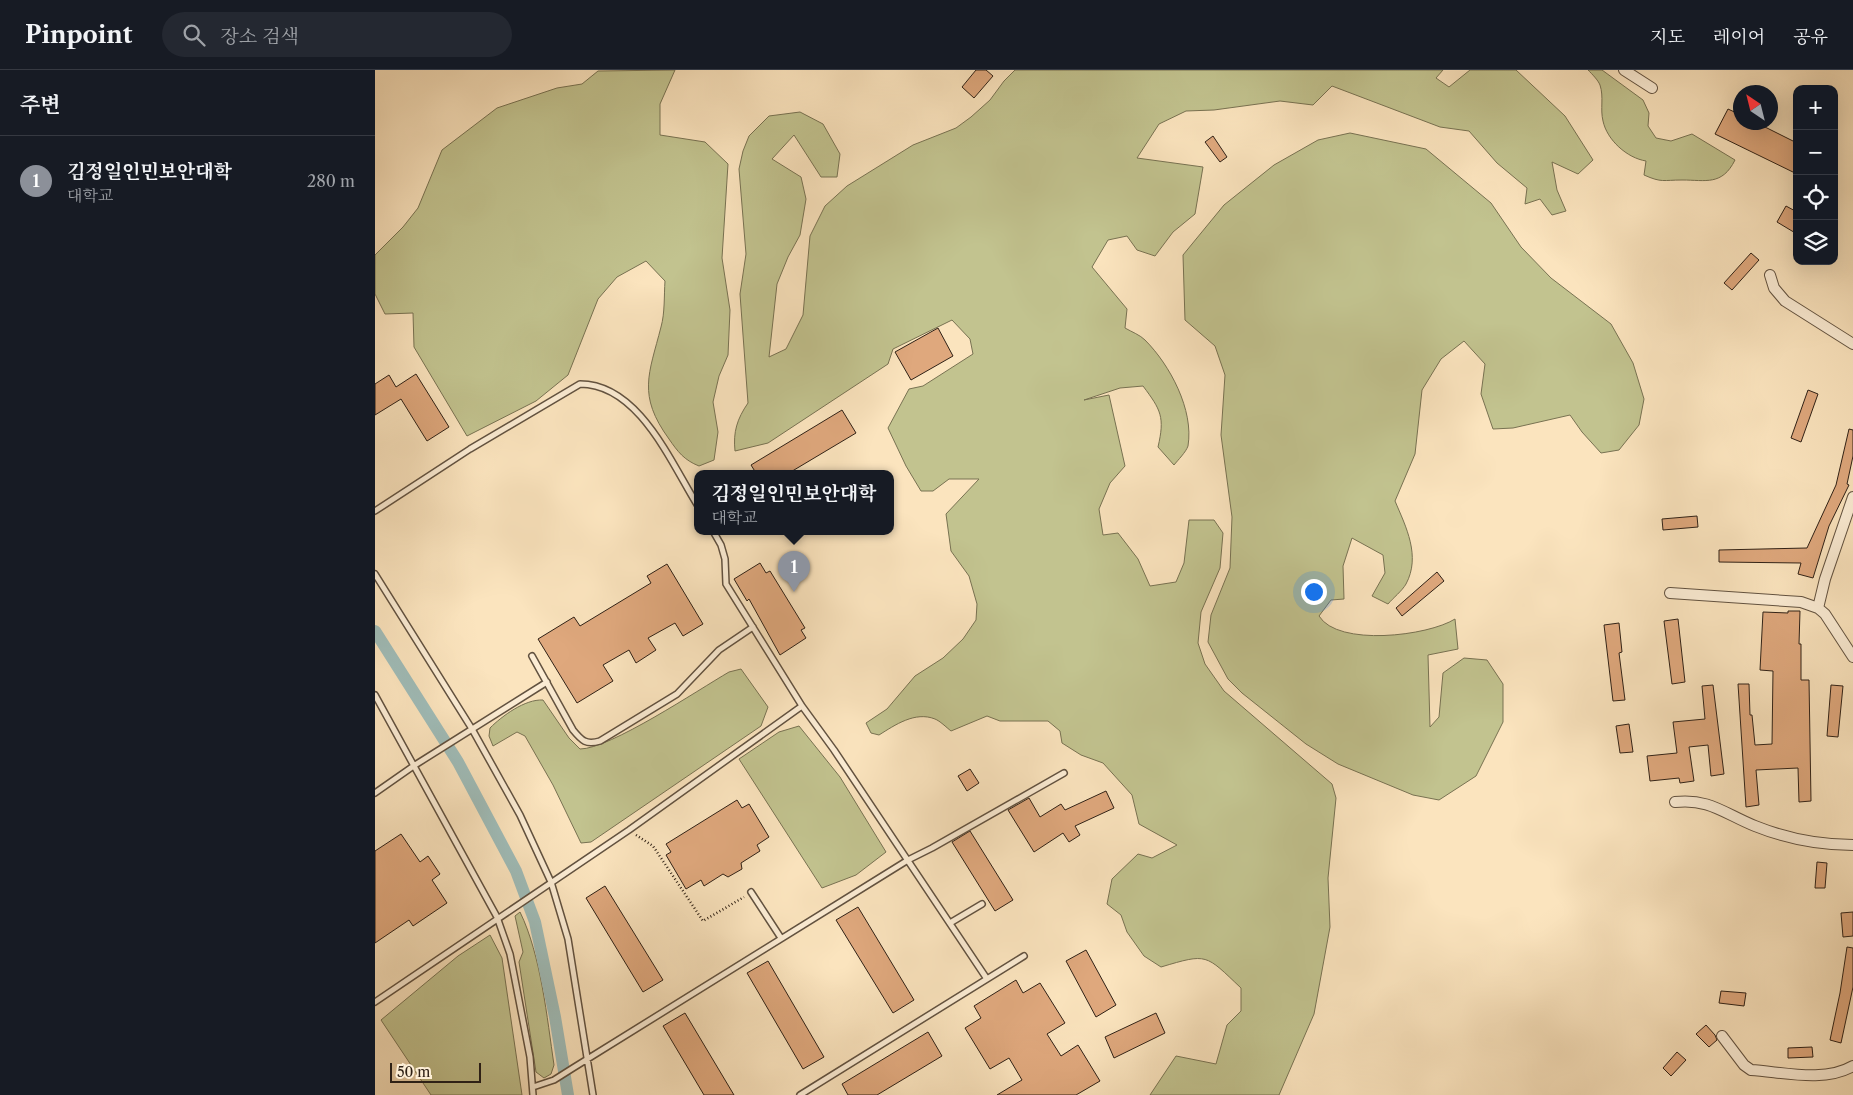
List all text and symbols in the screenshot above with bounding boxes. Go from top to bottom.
search box [162,12,512,57]
text: Pinpoint [25,20,132,49]
icon: search [180,21,208,49]
text: 장소 검색 [220,25,299,48]
text: 지도 [1650,26,1685,48]
text: 레이어 [1713,26,1765,48]
text: 공유 [1793,26,1828,48]
north arrow [1733,85,1778,130]
map controls [1793,85,1838,265]
button: + [1793,85,1838,130]
text: 주변 [20,92,61,117]
button: − [1793,130,1838,175]
text: 김정일인민보안대학 [67,160,232,183]
text: 1 [32,171,40,191]
text: 280 m [307,171,355,191]
button: locate [1793,175,1838,220]
text: 대학교 [67,185,113,205]
button: layers [1793,220,1838,265]
popup [694,470,894,535]
text: 김정일인민보안대학 [711,482,877,505]
text: 대학교 [711,507,758,527]
pin: 1 [778,551,810,592]
your location [1301,579,1327,605]
scale bar [390,1060,481,1083]
text: 50 m [397,1063,430,1081]

